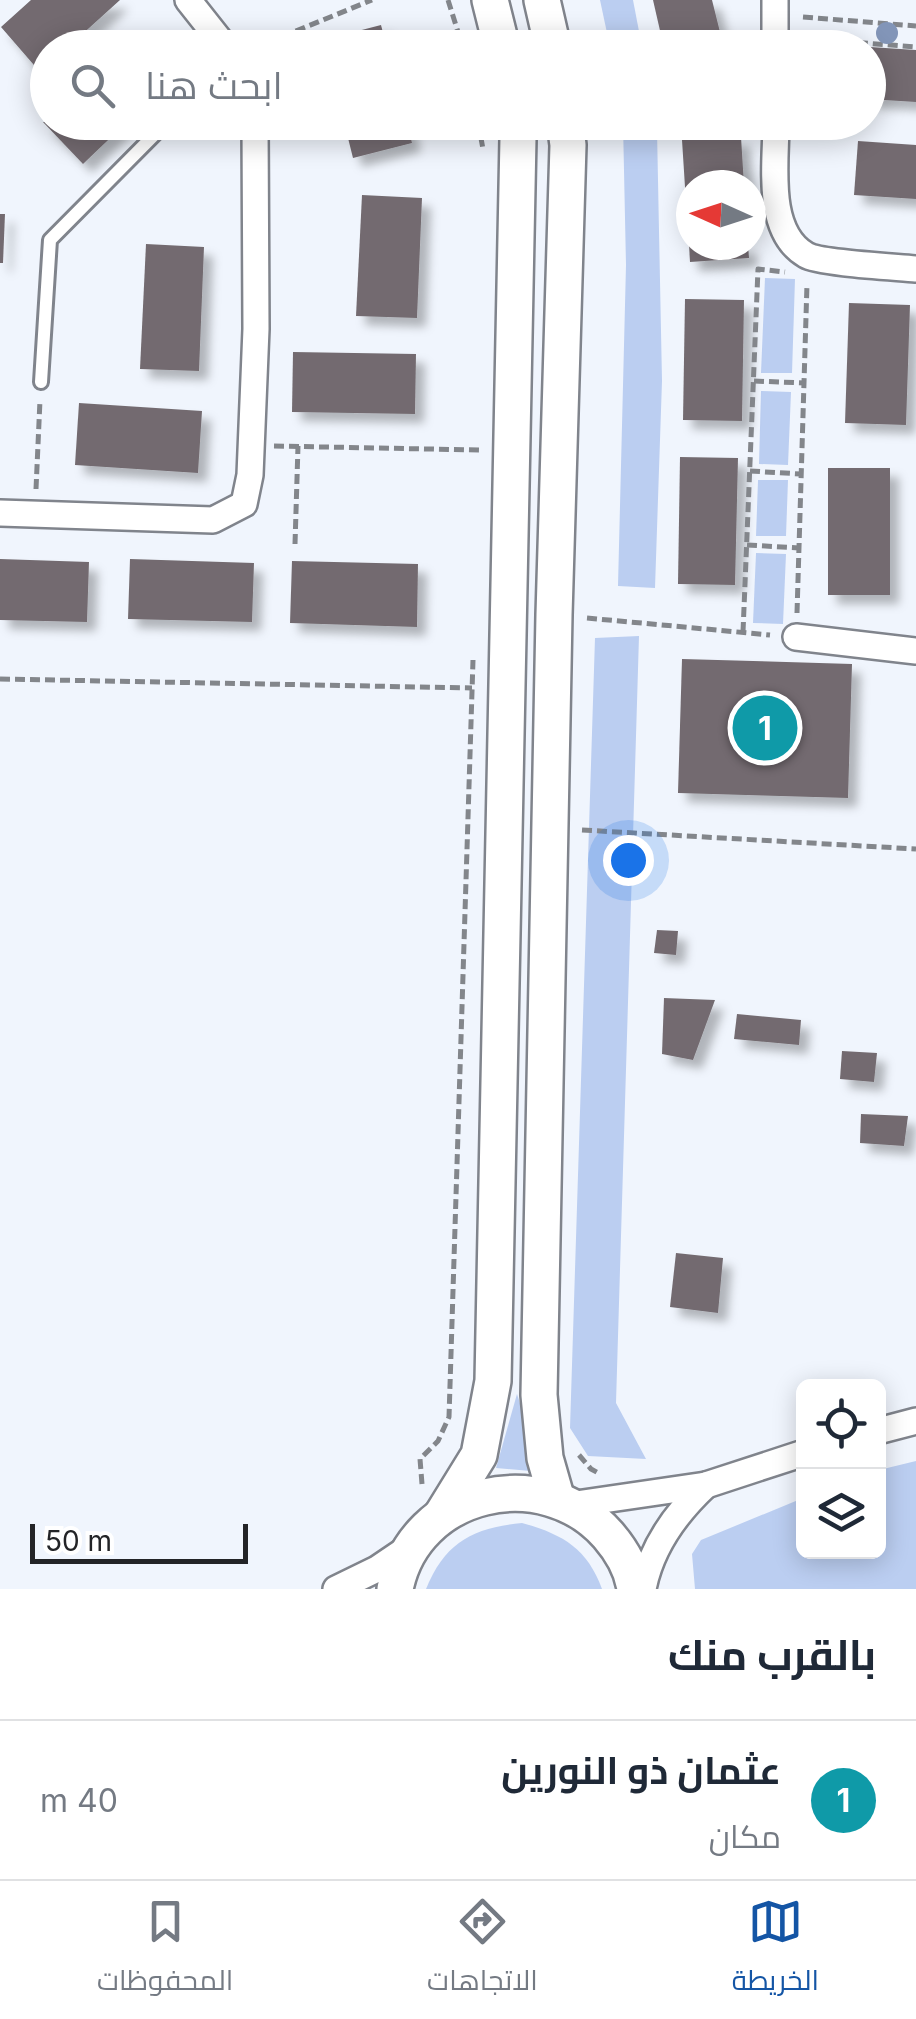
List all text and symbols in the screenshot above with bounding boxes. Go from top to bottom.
search box [30,30,886,140]
icon: search [65,58,120,113]
text: ابحث هنا [145,62,283,108]
north arrow [676,170,766,260]
pin: 1 [732,690,798,766]
your location [603,835,654,886]
map controls [796,1379,886,1559]
button: locate [796,1379,886,1469]
button: layers [796,1469,886,1559]
scale bar [30,1519,248,1564]
text: 50 m [45,1524,112,1558]
text: بالقرب منك [668,1629,876,1680]
text: عثمان ذو النورين [501,1747,781,1793]
text: 40 m [40,1781,118,1820]
text: 1 [837,1781,850,1820]
text: مكان [709,1817,781,1856]
tab: المحفوظات [97,1894,233,2006]
tab: الاتجاهات [427,1894,538,2006]
tab: الخريطة [732,1894,819,2006]

